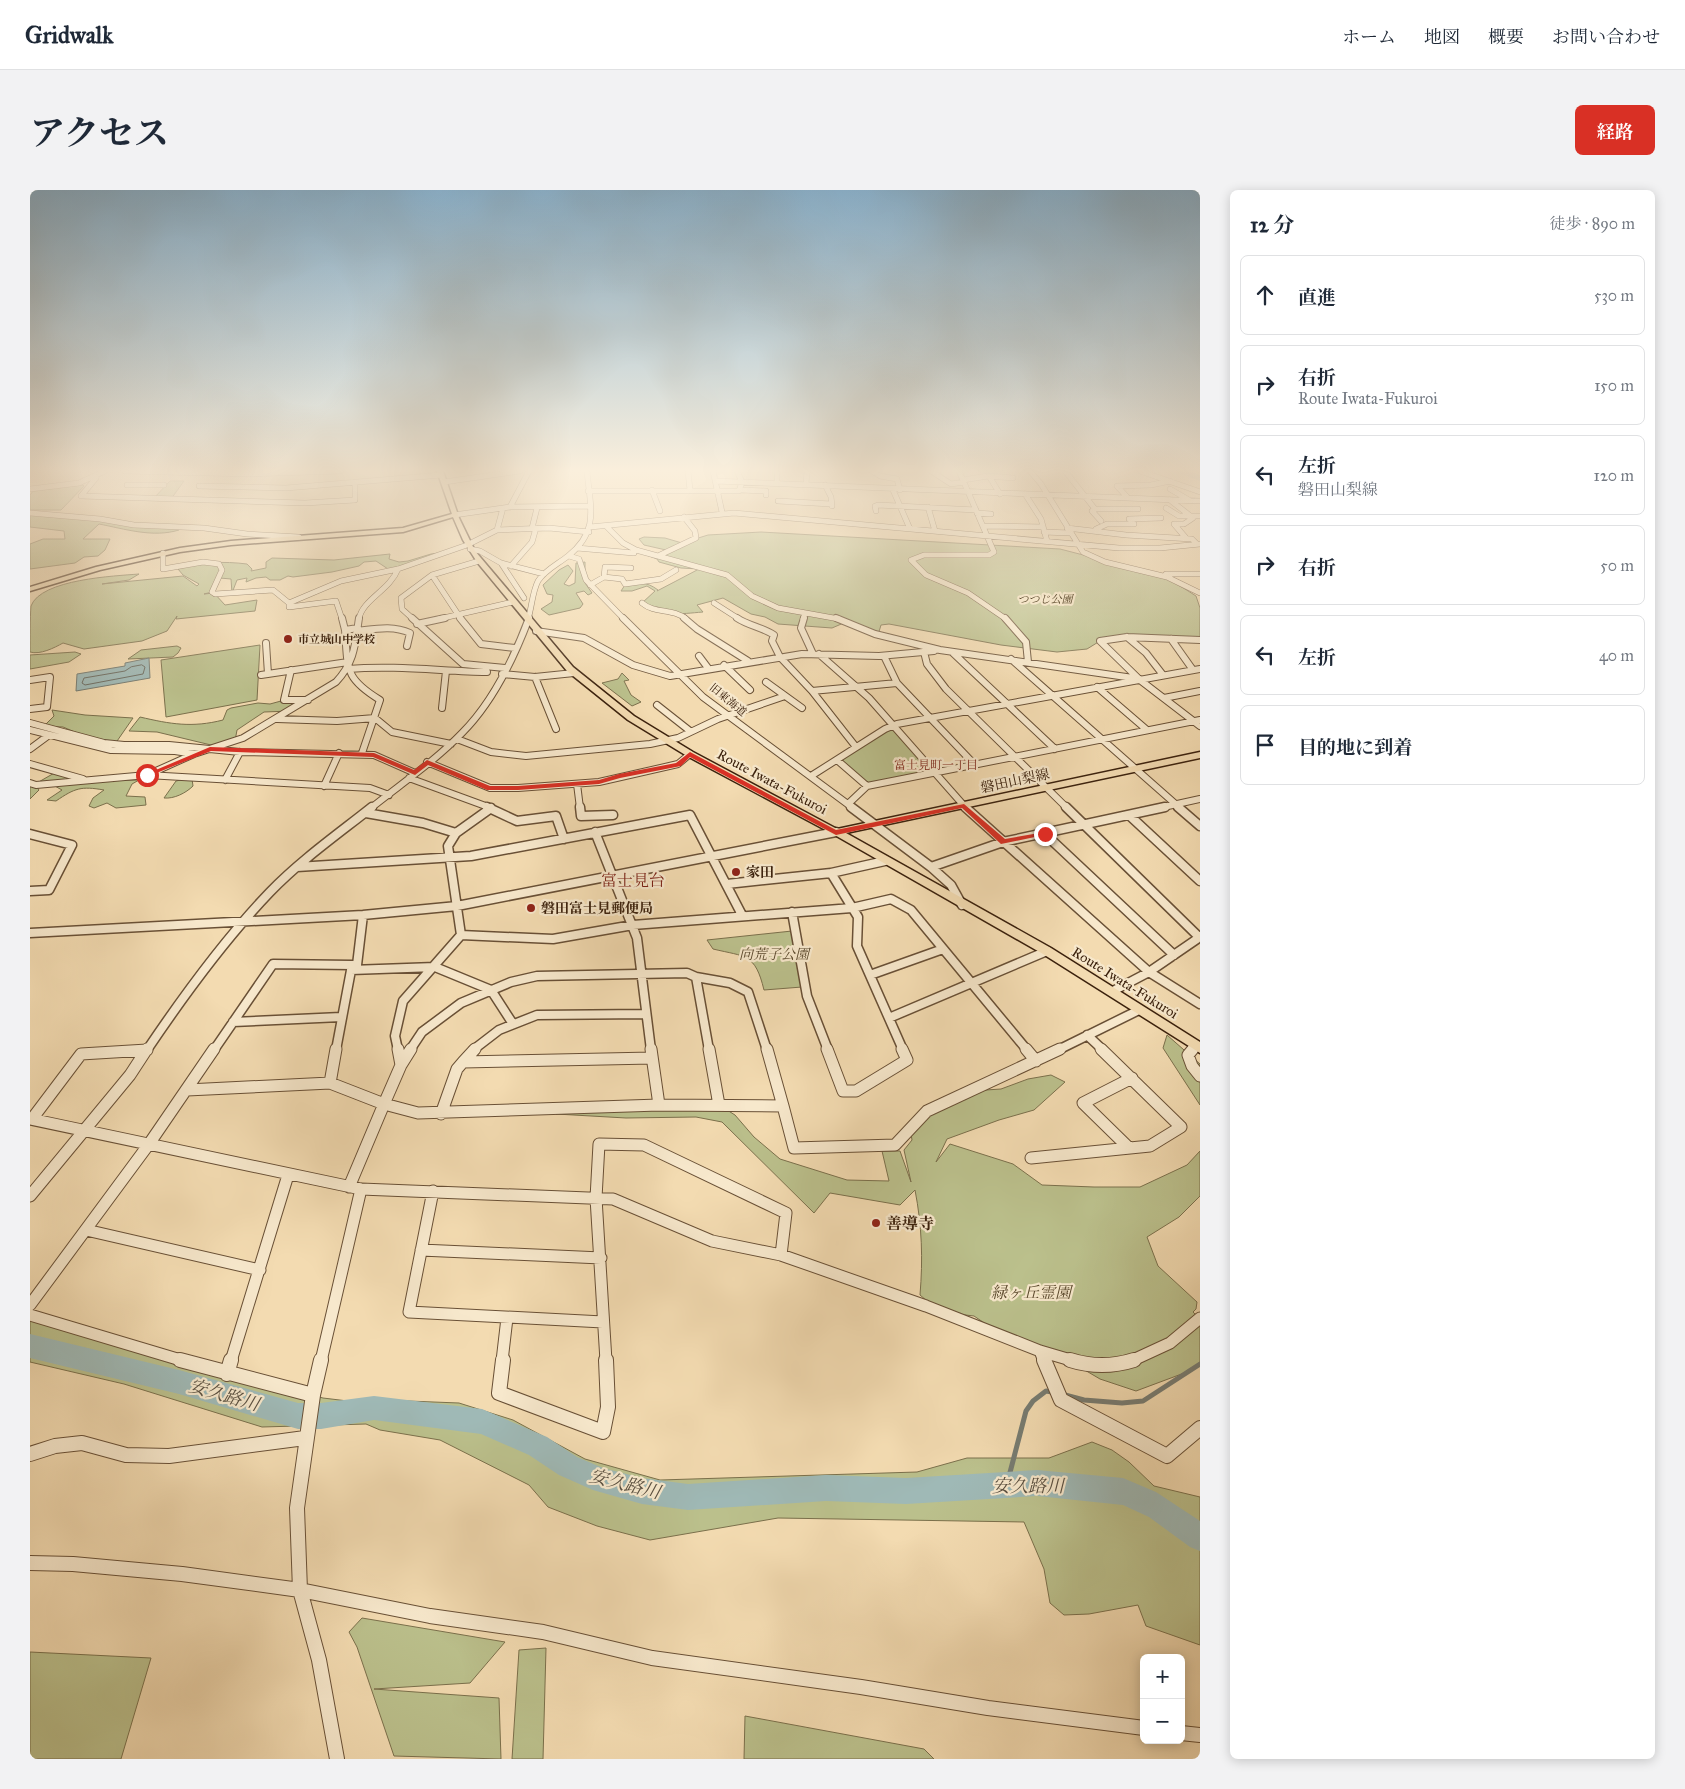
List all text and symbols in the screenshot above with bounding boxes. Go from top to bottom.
text: Gridwalk [25,20,113,50]
text: ホーム [1342,26,1396,48]
text: 地図 [1424,26,1460,48]
text: 概要 [1488,26,1524,48]
text: お問い合わせ [1552,26,1660,48]
button: 経路 [1575,105,1655,155]
text: アクセス [30,112,169,155]
text: 12 分 [1250,212,1294,238]
text: 徒歩 · 890 m [1549,214,1635,233]
icon: ahead [1251,281,1279,309]
text: 直進 [1298,286,1336,309]
text: 530 m [1594,286,1634,305]
text: 右折 [1298,366,1336,389]
icon: right [1251,371,1279,399]
text: 150 m [1594,376,1634,395]
text: Route Iwata-Fukuroi [1298,389,1438,408]
text: 左折 [1298,454,1336,477]
icon: left [1251,461,1279,489]
text: 120 m [1594,466,1634,485]
text: 磐田山梨線 [1298,480,1378,499]
icon: right [1251,551,1279,579]
text: 右折 [1298,556,1336,579]
text: 50 m [1600,556,1634,575]
park label: つつじ公園 [1018,593,1074,606]
marker: 市立城山中学校 [282,633,294,645]
place label: 市立城山中学校 [298,633,375,646]
icon: left [1251,641,1279,669]
text: 左折 [1298,646,1336,669]
text: 40 m [1599,646,1634,665]
street label: 旧東海道 [707,681,749,719]
icon: arrive [1251,731,1279,759]
text: 目的地に到着 [1298,736,1412,759]
street label: Route Iwata-Fukuroi [714,746,830,818]
district label: 富士見町一丁目 [894,758,978,772]
route start [136,764,159,787]
street label: 磐田山梨線 [979,765,1051,797]
route end [1034,823,1057,846]
place label: 家田 [746,864,774,881]
marker: 家田 [730,866,742,878]
district label: 富士見台 [601,871,665,890]
place label: 磐田富士見郵便局 [541,900,653,917]
marker: 磐田富士見郵便局 [525,902,537,914]
street label: Route Iwata-Fukuroi [1069,943,1181,1023]
park label: 向荒子公園 [739,946,811,963]
place label: 善導寺 [886,1214,934,1233]
marker: 善導寺 [870,1217,882,1229]
park label: 緑ヶ丘霊園 [991,1283,1074,1302]
water label: 安久路川 [186,1375,264,1416]
water label: 安久路川 [587,1465,665,1504]
water label: 安久路川 [992,1475,1066,1497]
map controls [1140,1654,1185,1744]
button: + [1140,1654,1185,1699]
button: − [1140,1699,1185,1744]

